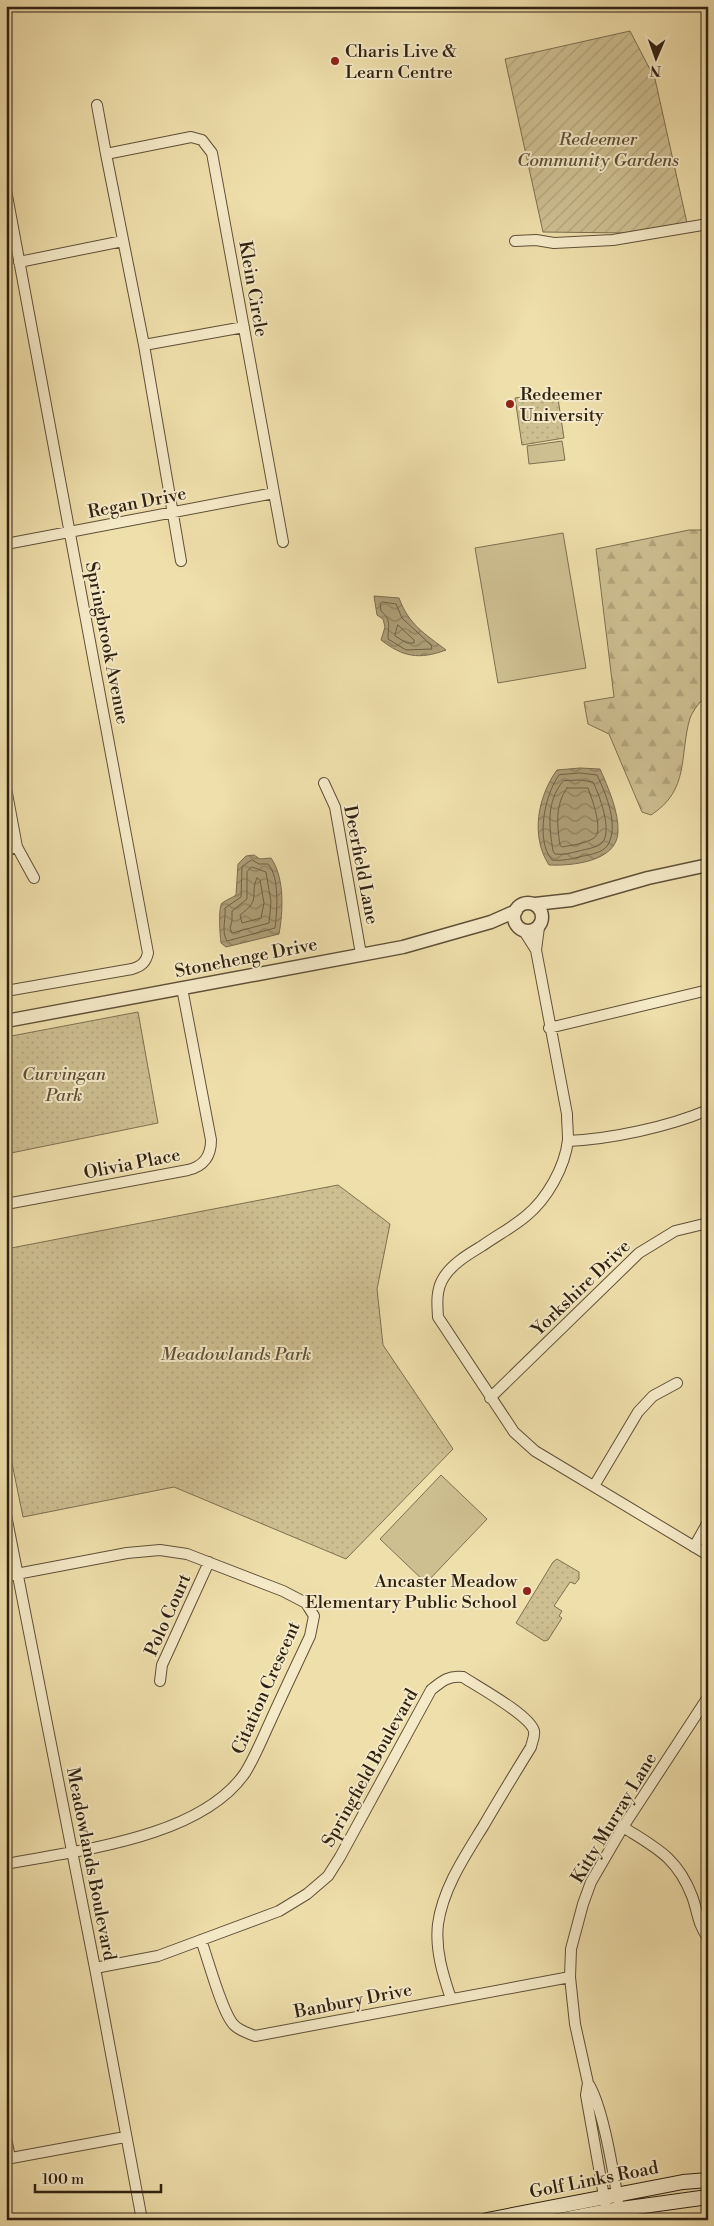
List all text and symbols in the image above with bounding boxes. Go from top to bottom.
north arrow [632,32,682,82]
place label: Charis Live & Learn Centre [345,40,457,84]
marker: Charis Live & Learn Centre [329,55,341,67]
text: N [650,61,661,79]
park label: Redeemer Community Gardens [517,128,679,172]
street label: Klein Circle [233,239,273,339]
place label: Redeemer University [520,383,604,427]
marker: Redeemer University [504,398,516,410]
street label: Regan Drive [86,482,188,524]
street label: Springbrook Avenue [80,560,134,726]
street label: Deerfield Lane [338,804,384,926]
street label: Stonehenge Drive [173,933,319,983]
park label: Curvingan Park [22,1063,107,1107]
street label: Olivia Place [82,1143,182,1185]
street label: Yorkshire Drive [526,1235,635,1342]
park label: Meadowlands Park [161,1343,311,1366]
street label: Polo Court [140,1570,197,1660]
place label: Ancaster Meadow Elementary Public School [305,1570,518,1614]
marker: Ancaster Meadow Elementary Public School [521,1585,533,1597]
street label: Citation Crescent [226,1617,306,1758]
street label: Springfield Boulevard [317,1684,423,1851]
street label: Kitty Murray Lane [566,1749,662,1887]
street label: Meadowlands Boulevard [61,1765,121,1964]
street label: Banbury Drive [291,1978,414,2024]
street label: Golf Links Road [528,2156,661,2204]
scale bar [35,2161,161,2193]
text: 100 m [42,2170,84,2189]

